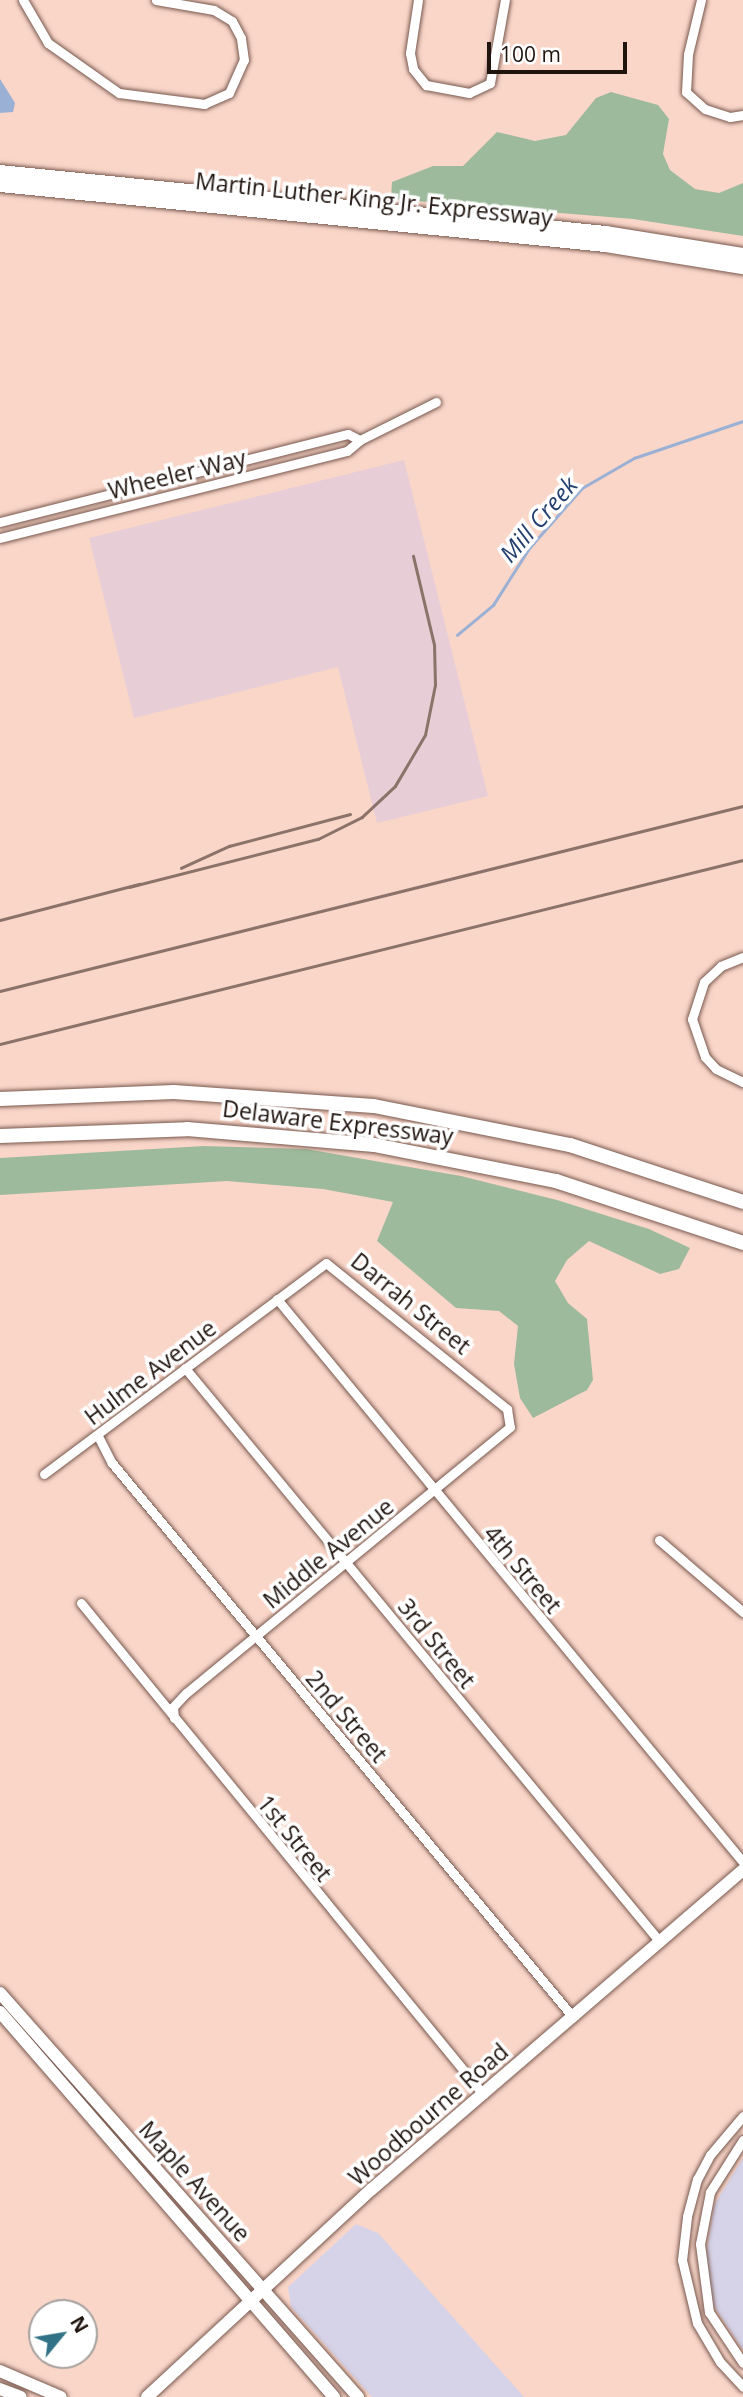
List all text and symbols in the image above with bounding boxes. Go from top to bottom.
scale bar [491,28,631,72]
text: 100 m [500,40,561,68]
street label: Martin Luther King Jr. Expressway [194,167,554,231]
street label: Wheeler Way [105,444,249,504]
water label: Mill Creek [493,470,583,568]
street label: Delaware Expressway [221,1094,455,1150]
street label: Darrah Street [346,1247,476,1359]
street label: Hulme Avenue [79,1314,221,1430]
street label: Middle Avenue [257,1492,399,1614]
street label: 4th Street [478,1520,568,1618]
street label: 3rd Street [393,1593,481,1693]
street label: 2nd Street [301,1664,393,1768]
street label: 1st Street [252,1789,338,1887]
street label: Woodbourne Road [343,2037,513,2191]
street label: Maple Avenue [134,2115,256,2247]
north arrow [28,2299,98,2369]
text: N [64,2311,95,2338]

